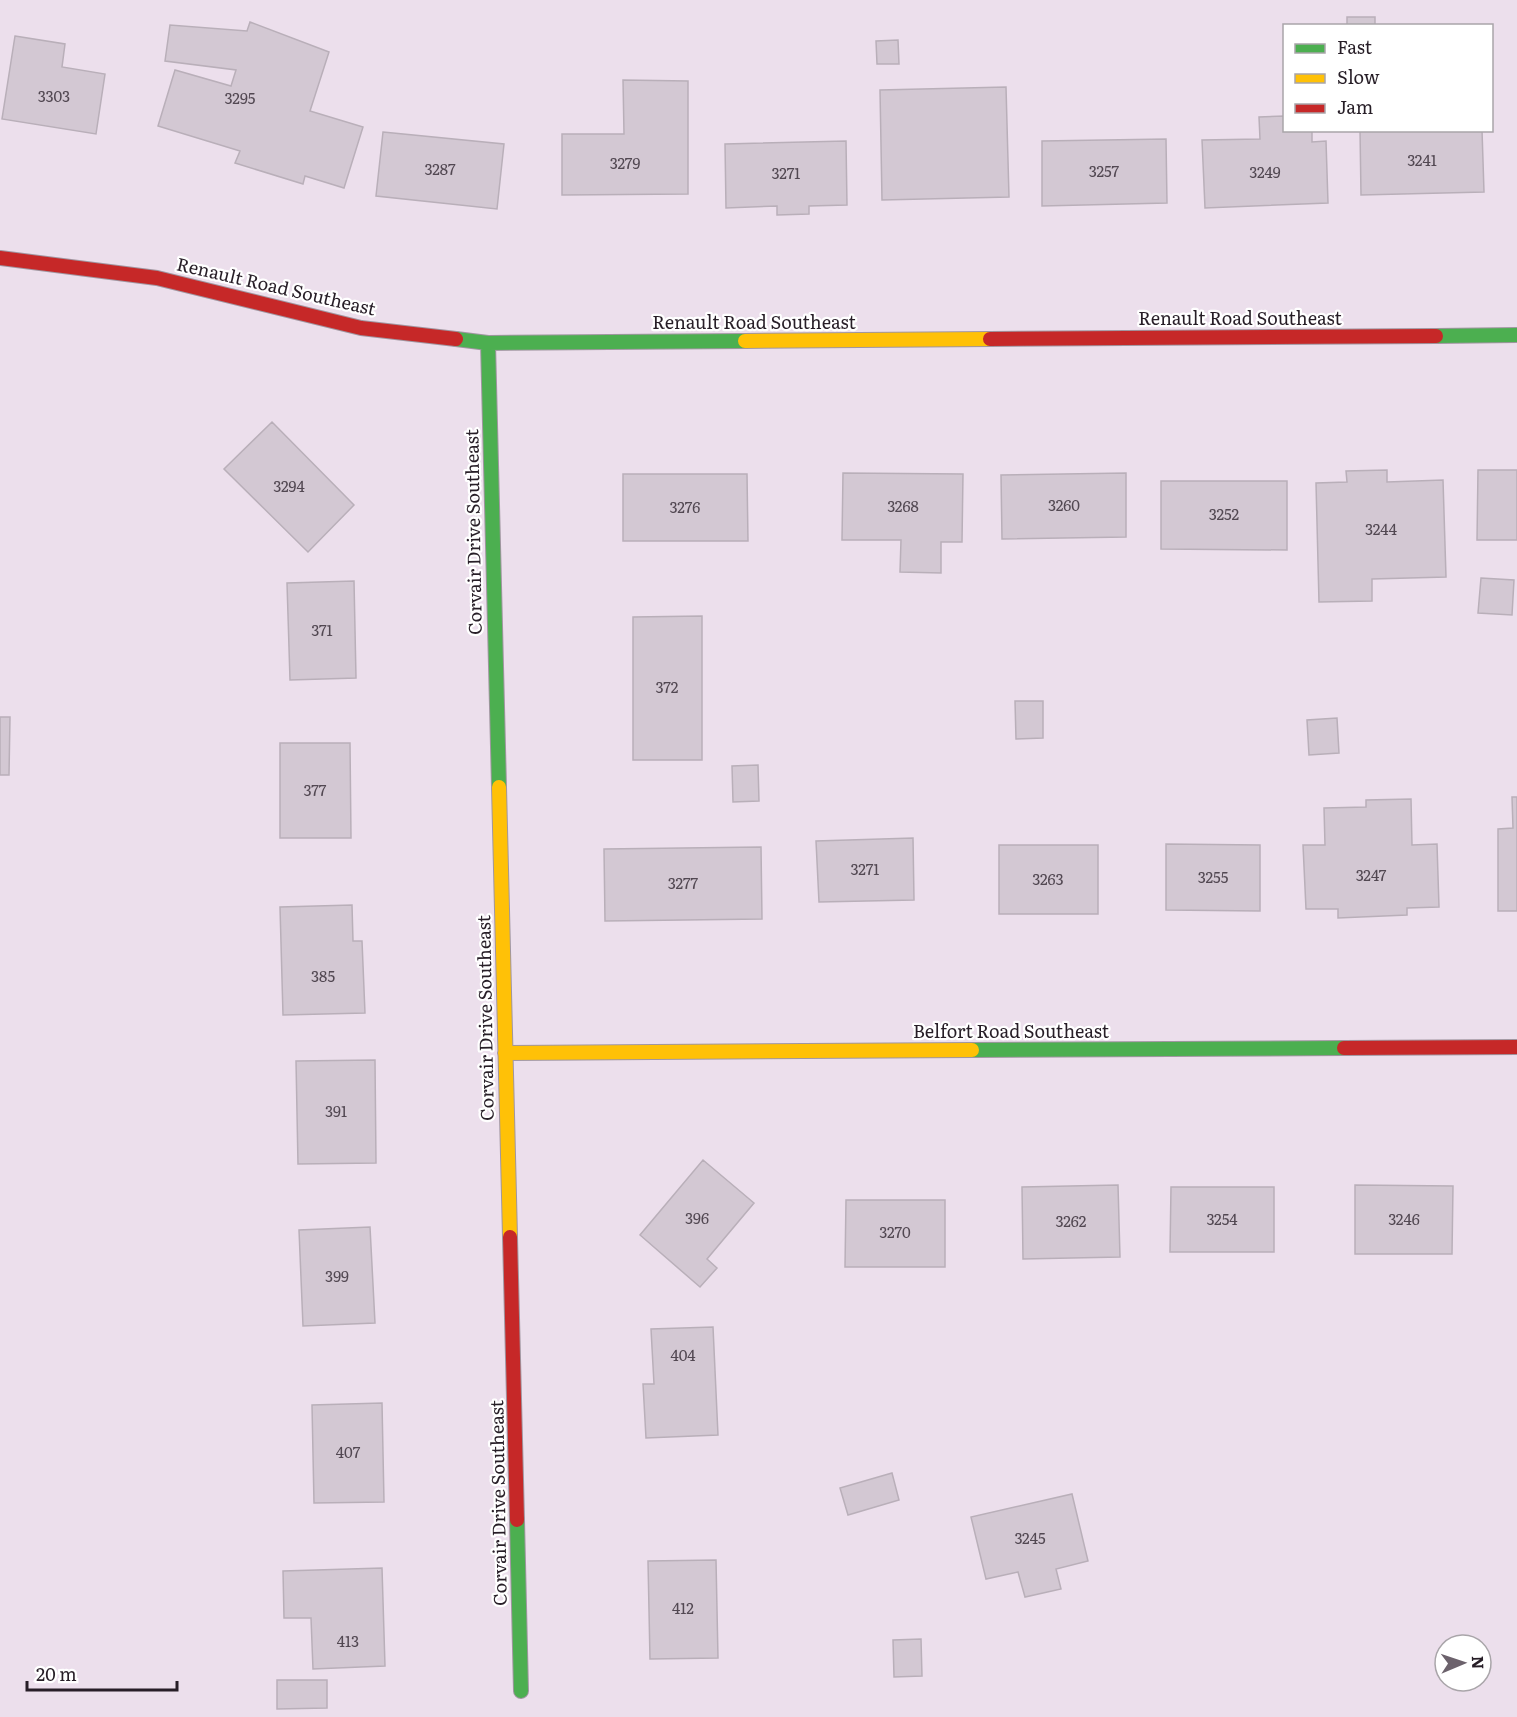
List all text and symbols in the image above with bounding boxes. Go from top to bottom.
legend [1283,24,1493,132]
text: Fast [1337,33,1373,60]
text: Slow [1337,63,1380,90]
house number: 3303 [38,84,70,107]
house number: 3295 [225,86,256,109]
text: Jam [1337,93,1373,120]
house number: 3241 [1407,148,1437,171]
house number: 3279 [610,151,640,174]
house number: 3287 [424,157,456,180]
house number: 3257 [1089,159,1120,182]
house number: 3249 [1249,160,1281,183]
house number: 3271 [772,161,800,184]
street label: Renault Road Southeast [174,249,379,322]
street label: Renault Road Southeast [1138,304,1342,331]
street label: Renault Road Southeast [652,308,856,335]
street label: Corvair Drive Southeast [457,428,488,635]
house number: 3294 [273,474,305,497]
house number: 3260 [1048,493,1080,516]
house number: 3268 [887,494,919,517]
house number: 3276 [670,495,700,518]
house number: 3252 [1209,502,1240,525]
house number: 3244 [1365,517,1397,540]
house number: 371 [311,618,333,641]
house number: 372 [656,675,679,698]
house number: 377 [304,778,327,801]
house number: 3271 [851,857,879,880]
house number: 3247 [1356,863,1387,886]
house number: 3255 [1198,865,1229,888]
house number: 3263 [1032,867,1064,890]
house number: 3277 [668,871,699,894]
street label: Corvair Drive Southeast [469,914,500,1121]
house number: 385 [311,964,335,987]
street label: Belfort Road Southeast [913,1017,1110,1044]
house number: 391 [325,1099,347,1122]
house number: 396 [685,1206,709,1229]
house number: 3254 [1206,1207,1238,1230]
house number: 3246 [1388,1207,1420,1230]
house number: 3262 [1056,1209,1087,1232]
house number: 3270 [879,1220,911,1243]
house number: 399 [325,1264,349,1287]
house number: 404 [670,1343,696,1366]
street label: Corvair Drive Southeast [482,1399,513,1606]
house number: 407 [336,1440,361,1463]
house number: 3245 [1014,1526,1046,1549]
house number: 412 [672,1596,694,1619]
house number: 413 [337,1629,359,1652]
north arrow [1433,1633,1493,1693]
scale bar [27,1654,177,1692]
text: N [1467,1655,1491,1670]
text: 20 m [36,1660,77,1687]

